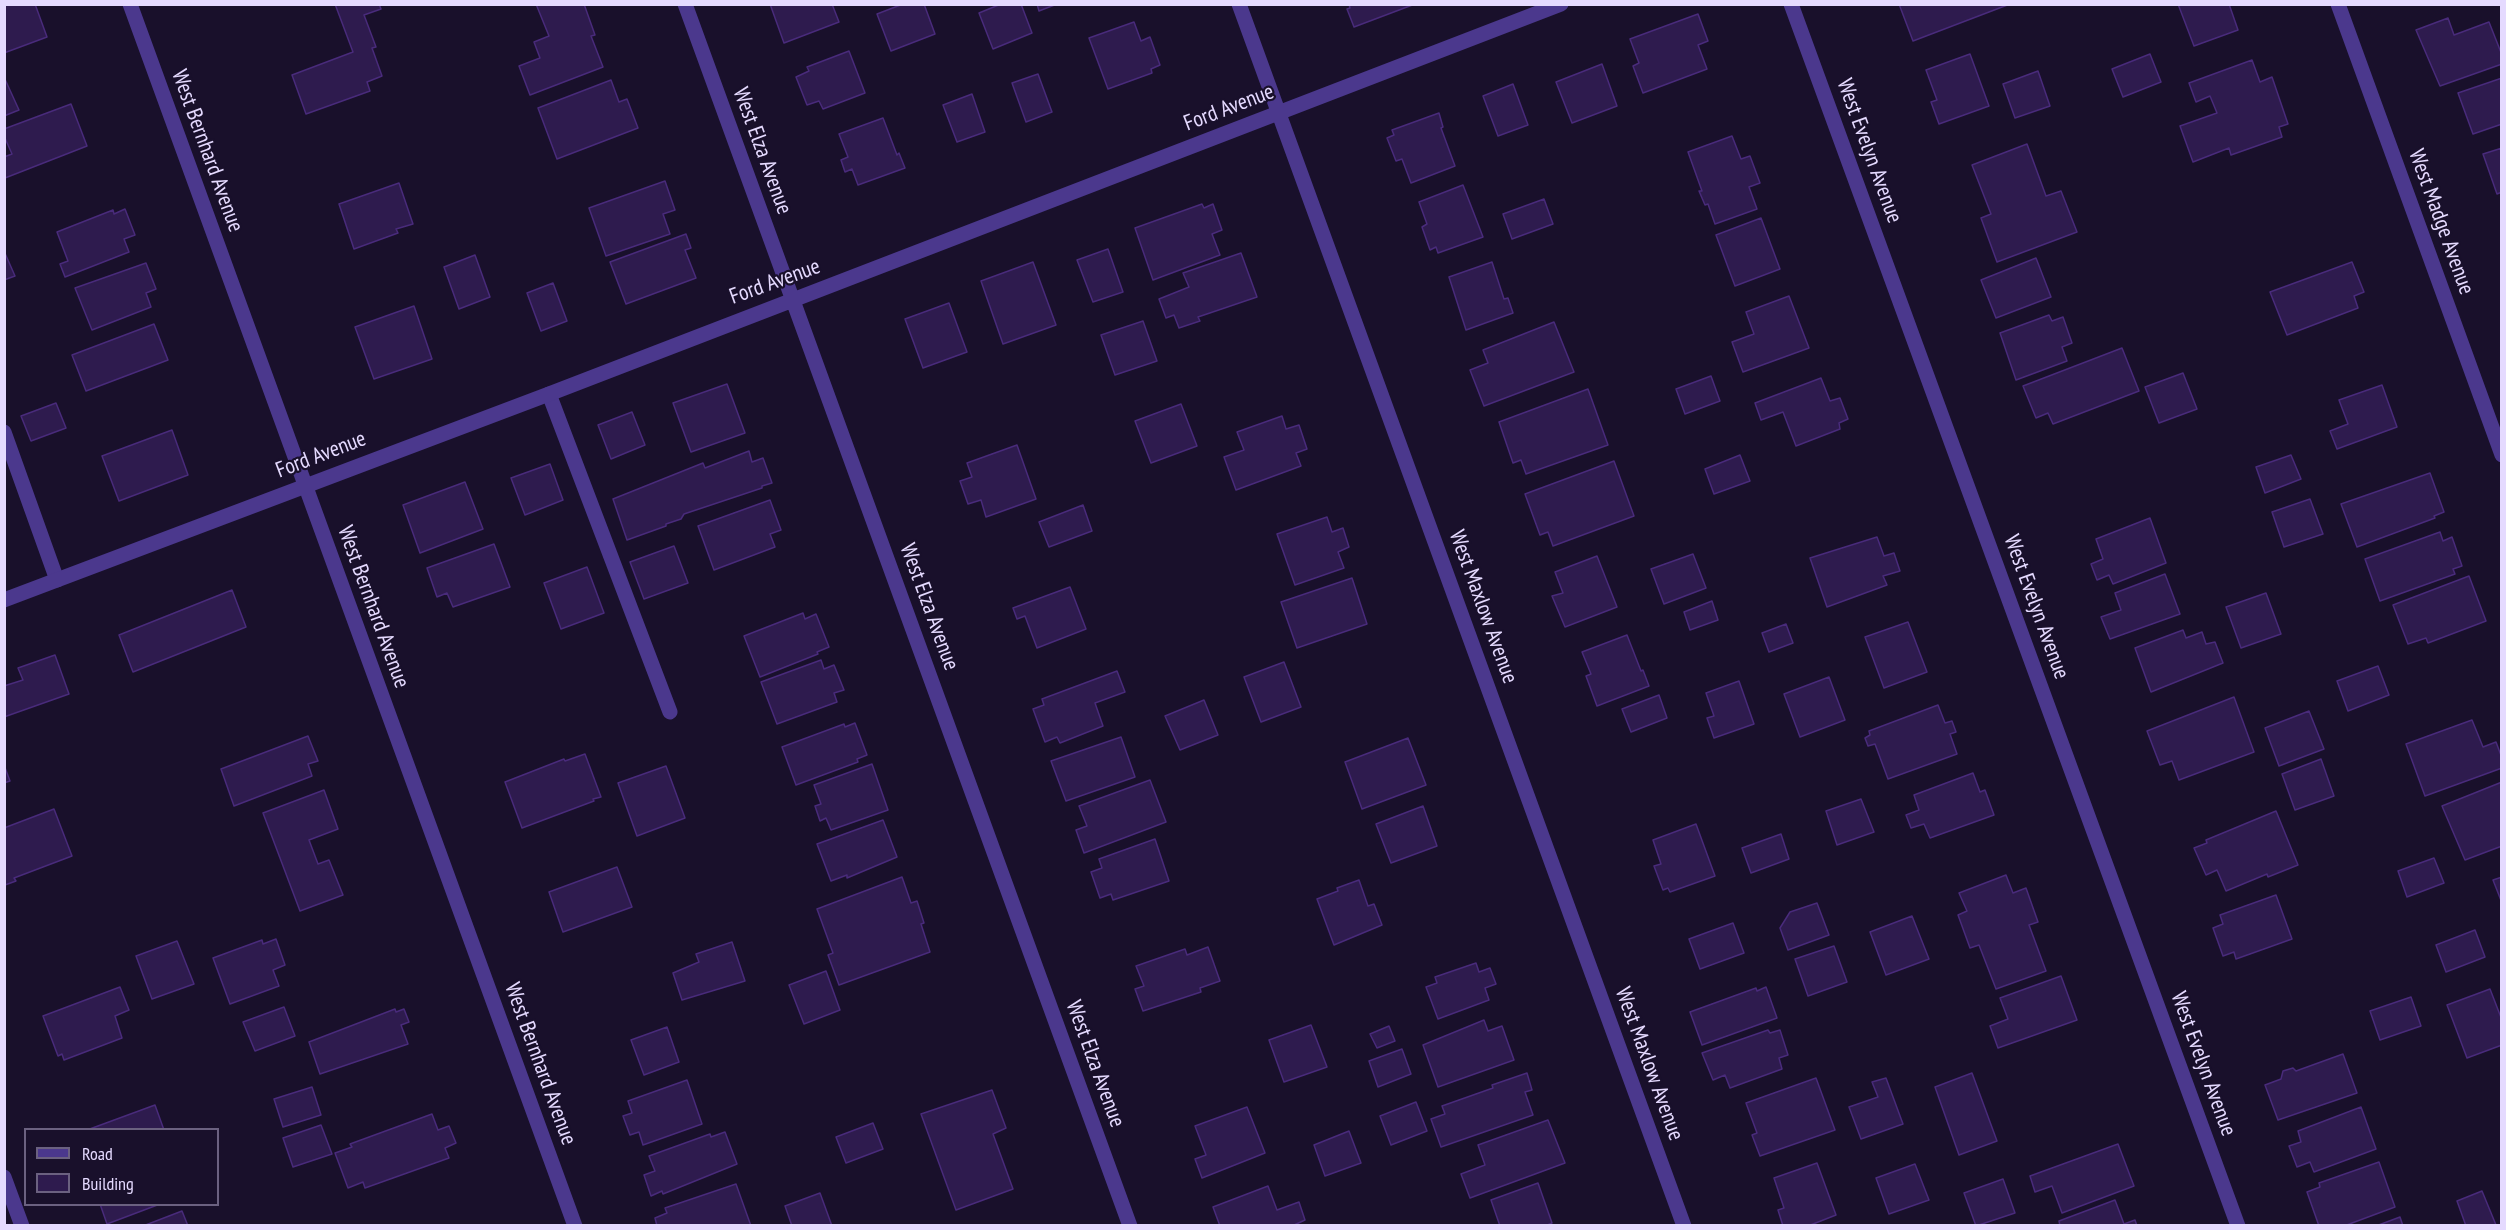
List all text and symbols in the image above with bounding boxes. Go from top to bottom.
street label: West Bernhard Avenue [165,66,249,236]
street label: West Evelyn Avenue [1831,75,1907,227]
street label: Ford Avenue [1180,79,1278,137]
street label: West Elza Avenue [727,84,797,218]
street label: West Madge Avenue [2403,146,2479,298]
street label: Ford Avenue [726,253,824,311]
street label: Ford Avenue [272,426,370,484]
street label: West Bernhard Avenue [331,522,415,692]
street label: West Maxlow Avenue [1443,527,1523,687]
street label: West Evelyn Avenue [1998,531,2074,683]
street label: West Elza Avenue [894,540,964,674]
street label: West Bernhard Avenue [498,979,582,1149]
street label: West Maxlow Avenue [1609,984,1689,1144]
street label: West Evelyn Avenue [2165,988,2241,1140]
street label: West Elza Avenue [1060,997,1130,1131]
legend [24,1128,219,1206]
text: Road [82,1142,113,1165]
text: Building [82,1172,134,1195]

